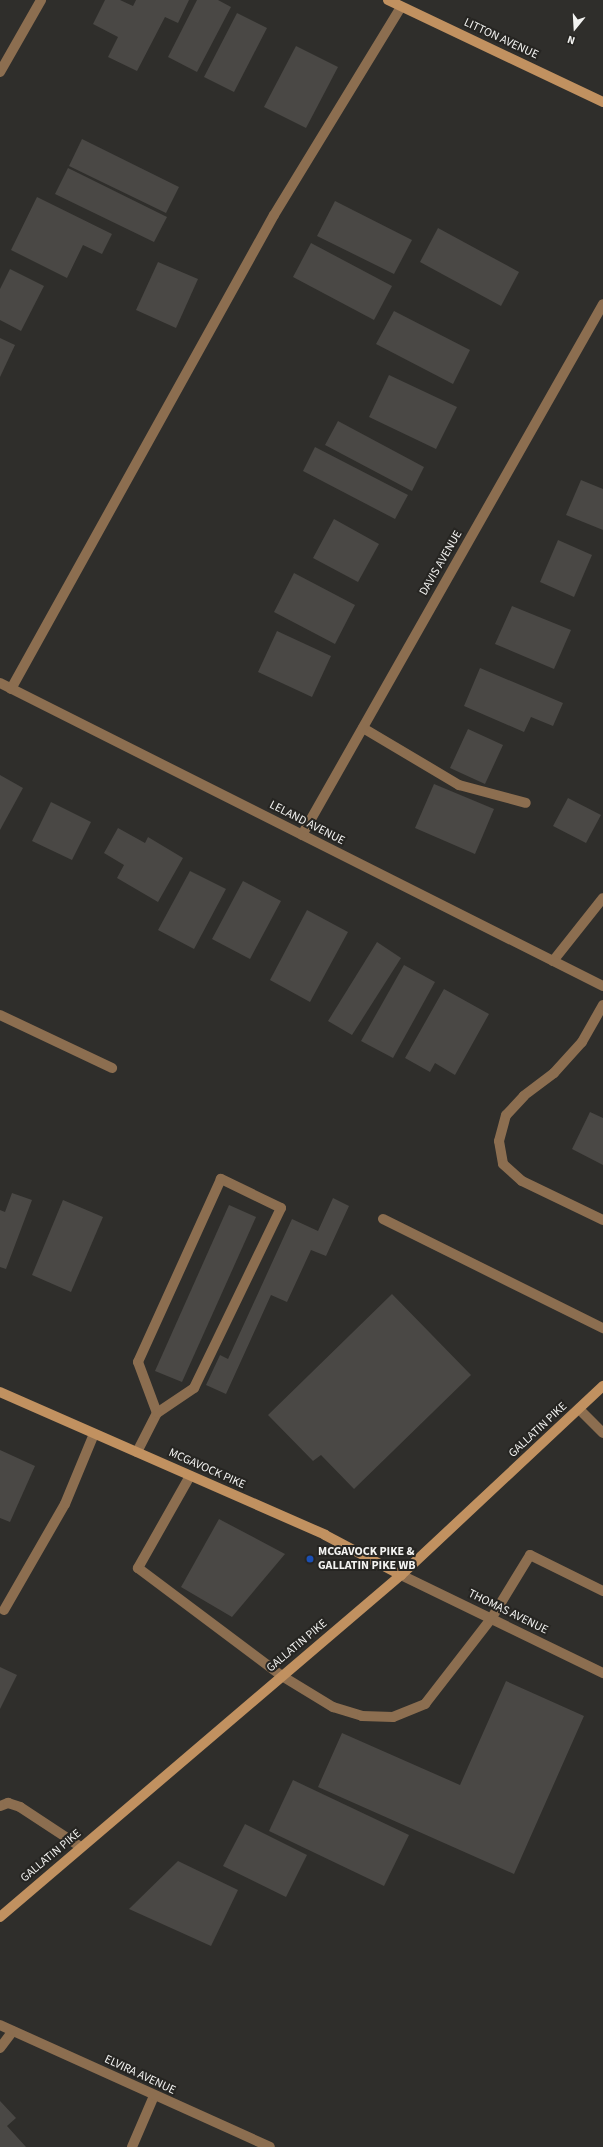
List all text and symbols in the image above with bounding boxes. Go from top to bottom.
north arrow [555,8,595,48]
street label: LITTON AVENUE [462,15,540,63]
text: N [565,32,577,48]
street label: DAVIS AVENUE [417,528,465,598]
street label: LELAND AVENUE [267,798,347,848]
street label: GALLATIN PIKE [506,1399,570,1461]
street label: MCGAVOCK PIKE [166,1446,248,1492]
place label: MCGAVOCK PIKE & GALLATIN PIKE WB [318,1545,416,1573]
marker: MCGAVOCK PIKE & GALLATIN PIKE WB [305,1554,315,1564]
street label: THOMAS AVENUE [466,1586,550,1638]
street label: GALLATIN PIKE [264,1617,330,1675]
street label: GALLATIN PIKE [18,1827,84,1885]
street label: ELVIRA AVENUE [102,2052,178,2098]

